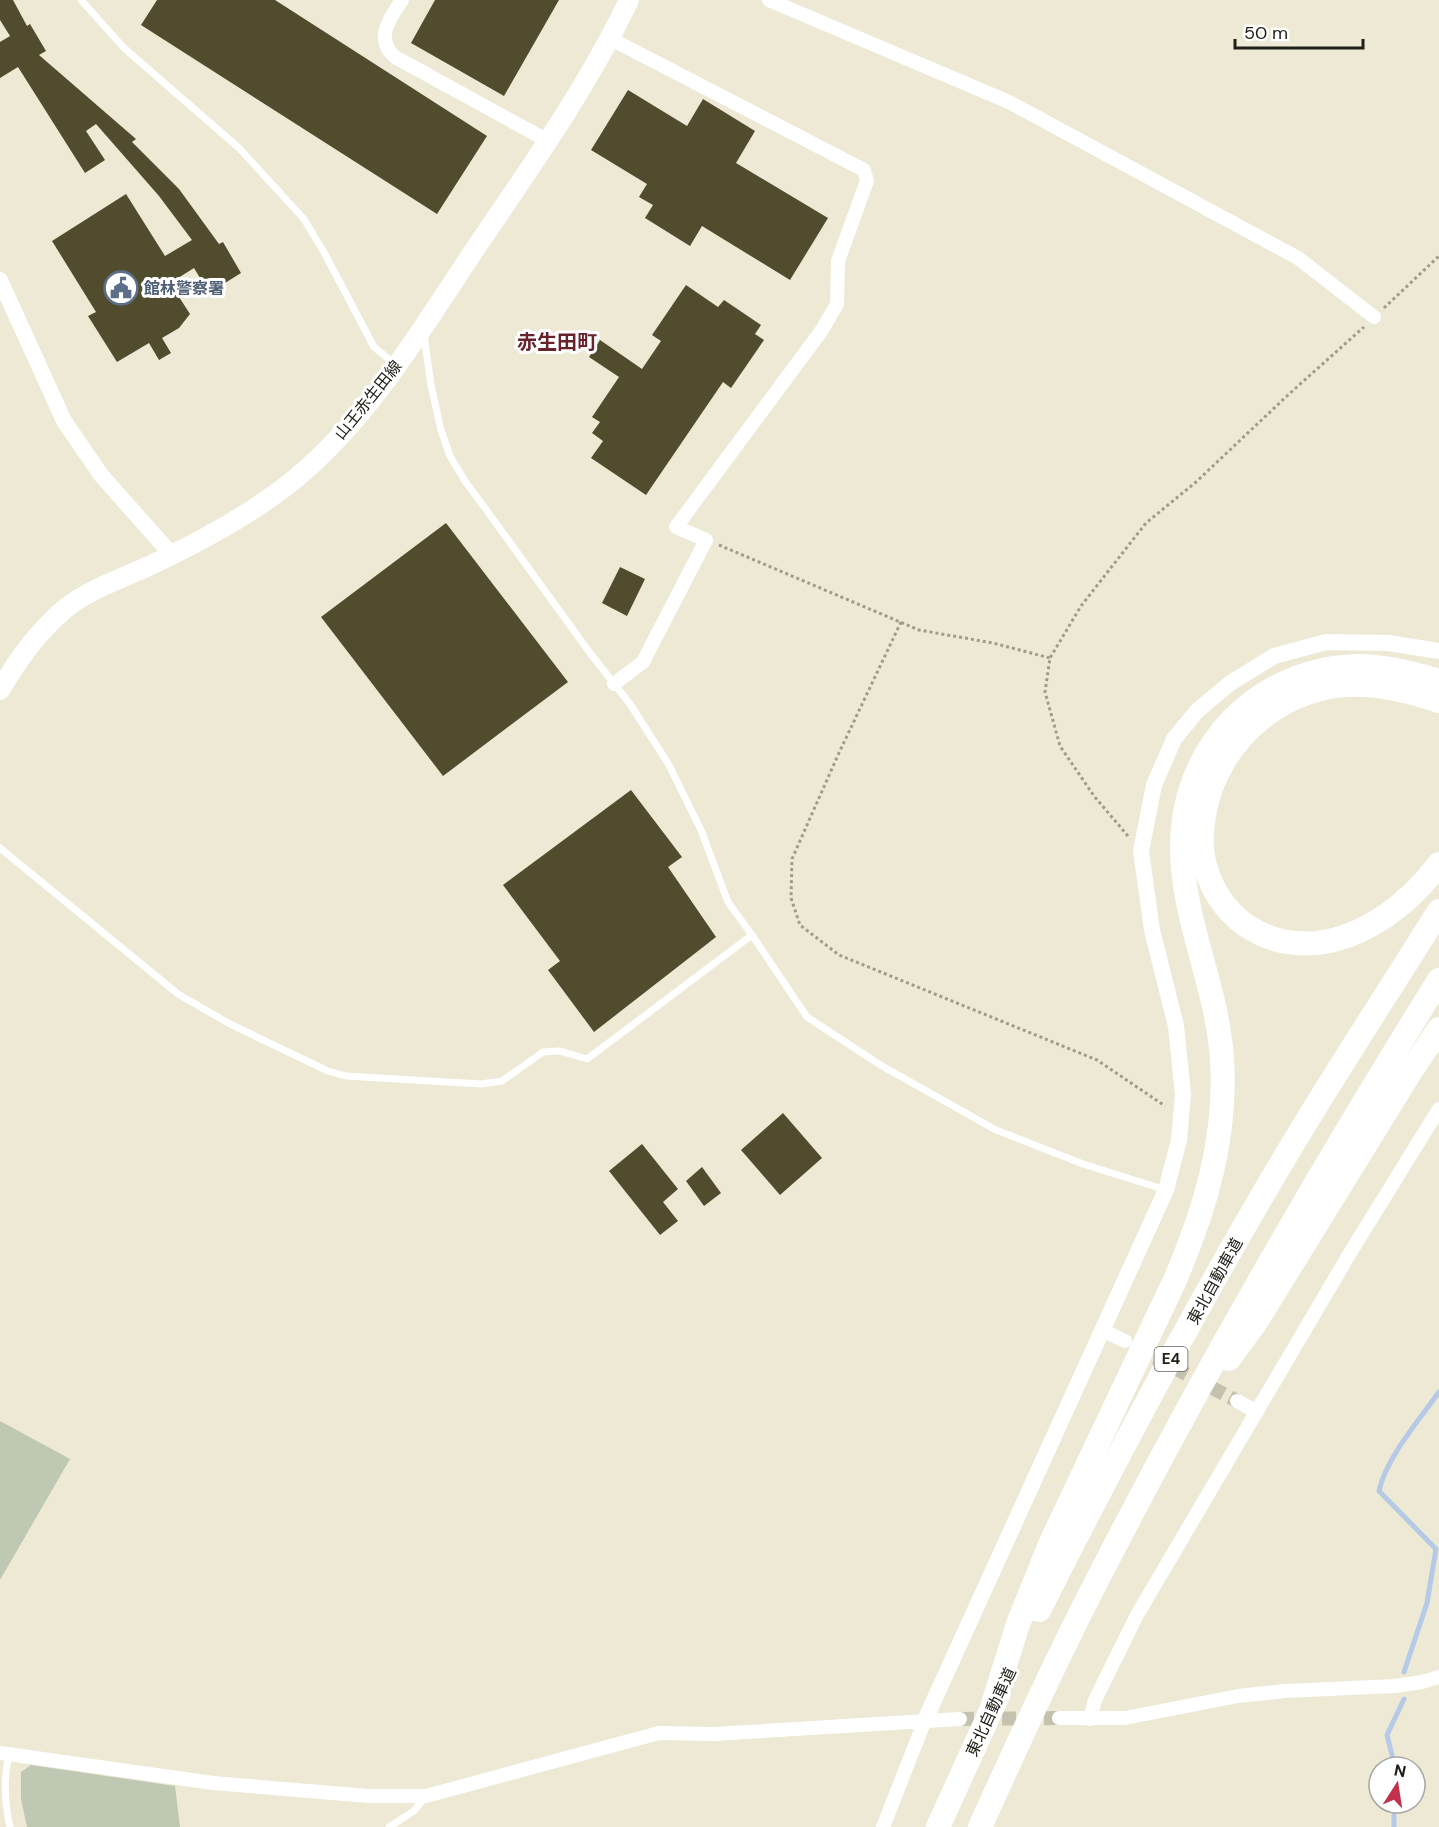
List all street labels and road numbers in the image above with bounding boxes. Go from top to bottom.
street label: 山王赤生田線 [330,356,406,444]
street label: 東北自動車道 [1183,1234,1247,1328]
road number: E4 [1154,1347,1188,1371]
street label: 東北自動車道 [961,1664,1021,1760]

